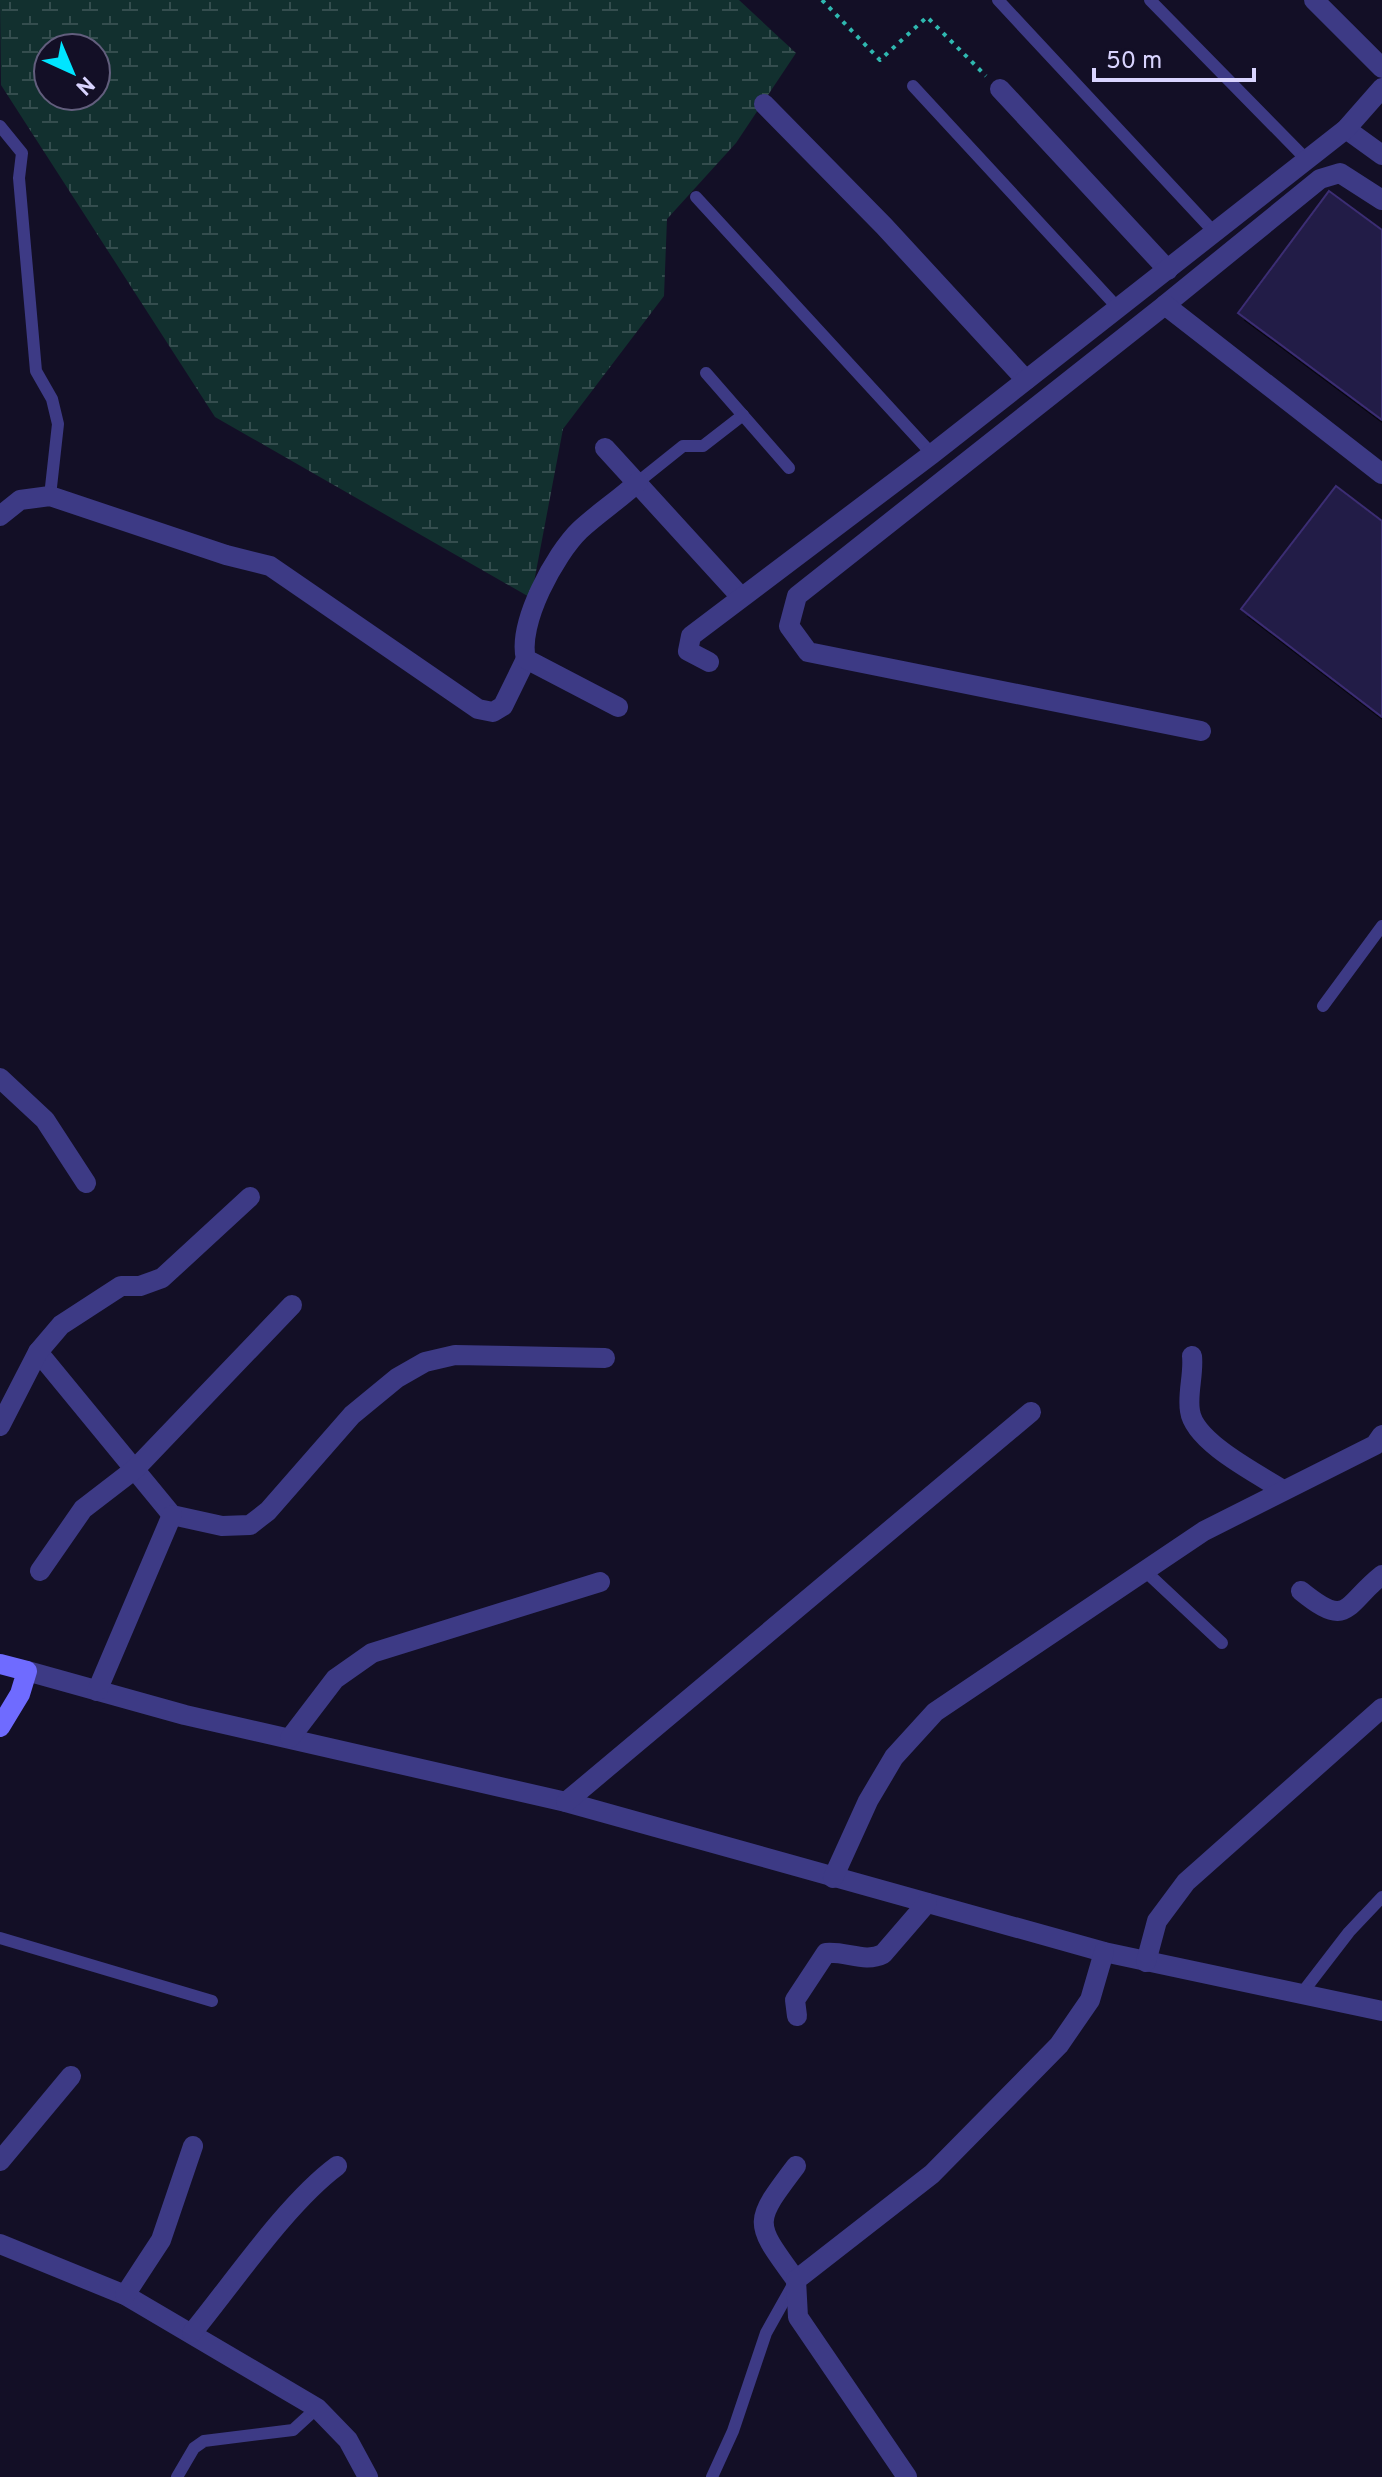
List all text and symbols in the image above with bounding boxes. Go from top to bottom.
north arrow [32,32,112,112]
scale bar [1094,32,1254,82]
text: 50 m [1106,47,1162,77]
text: N [69,69,99,100]

